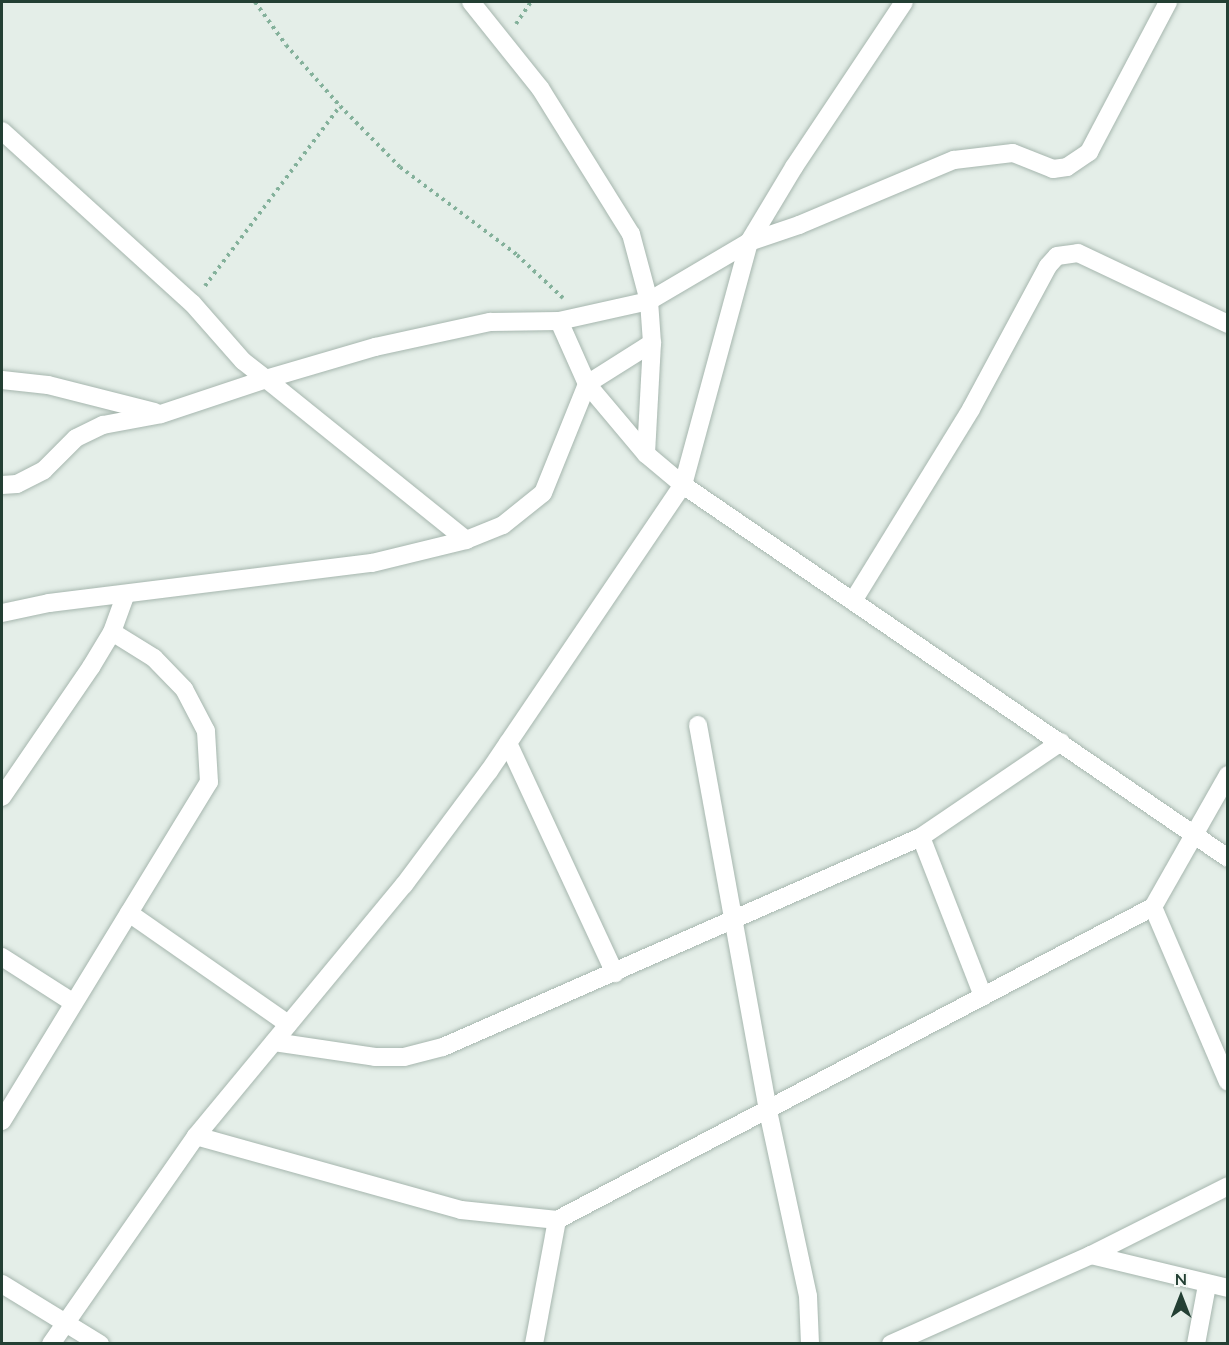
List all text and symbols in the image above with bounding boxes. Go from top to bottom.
north arrow [1151,1267,1211,1327]
text: N [1175,1269,1187,1288]

